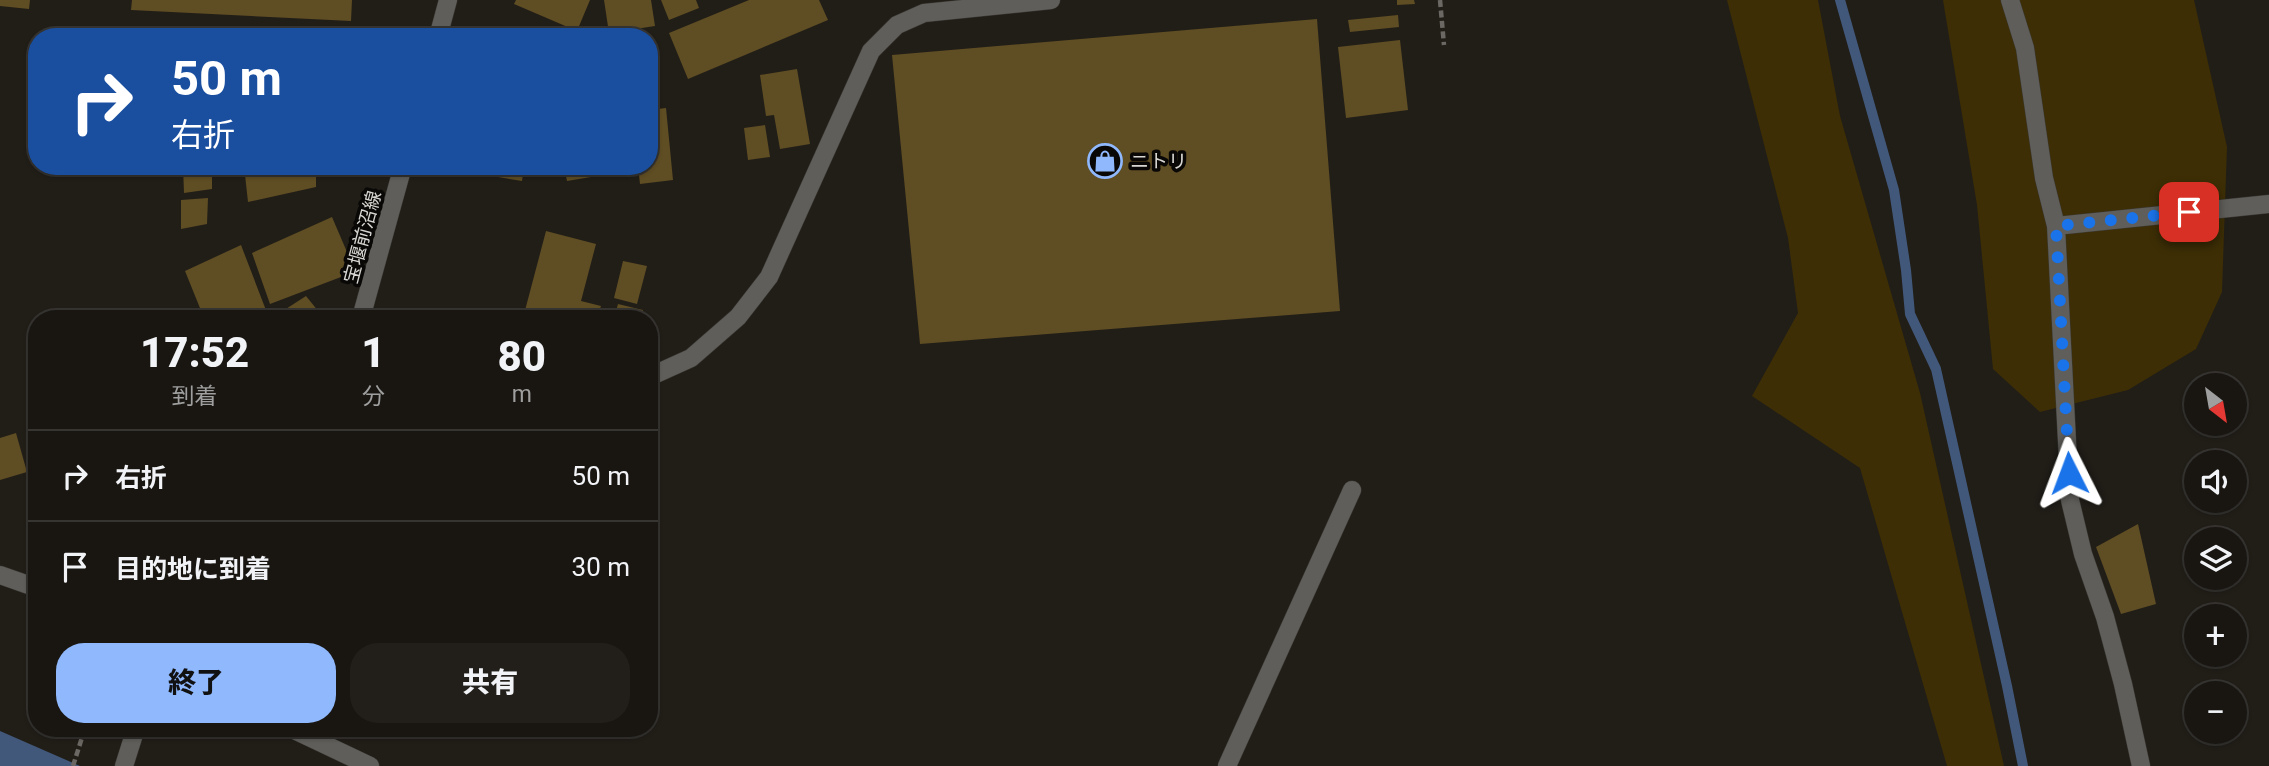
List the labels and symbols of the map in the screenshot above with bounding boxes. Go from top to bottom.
shop icon: ニトリ [1086,142,1124,180]
place label: ニトリ [1130,150,1187,173]
pin [2159,182,2219,242]
street label: 宝堰前沼線 [339,188,386,286]
north arrow [2184,373,2247,436]
position arrow [2032,436,2106,510]

